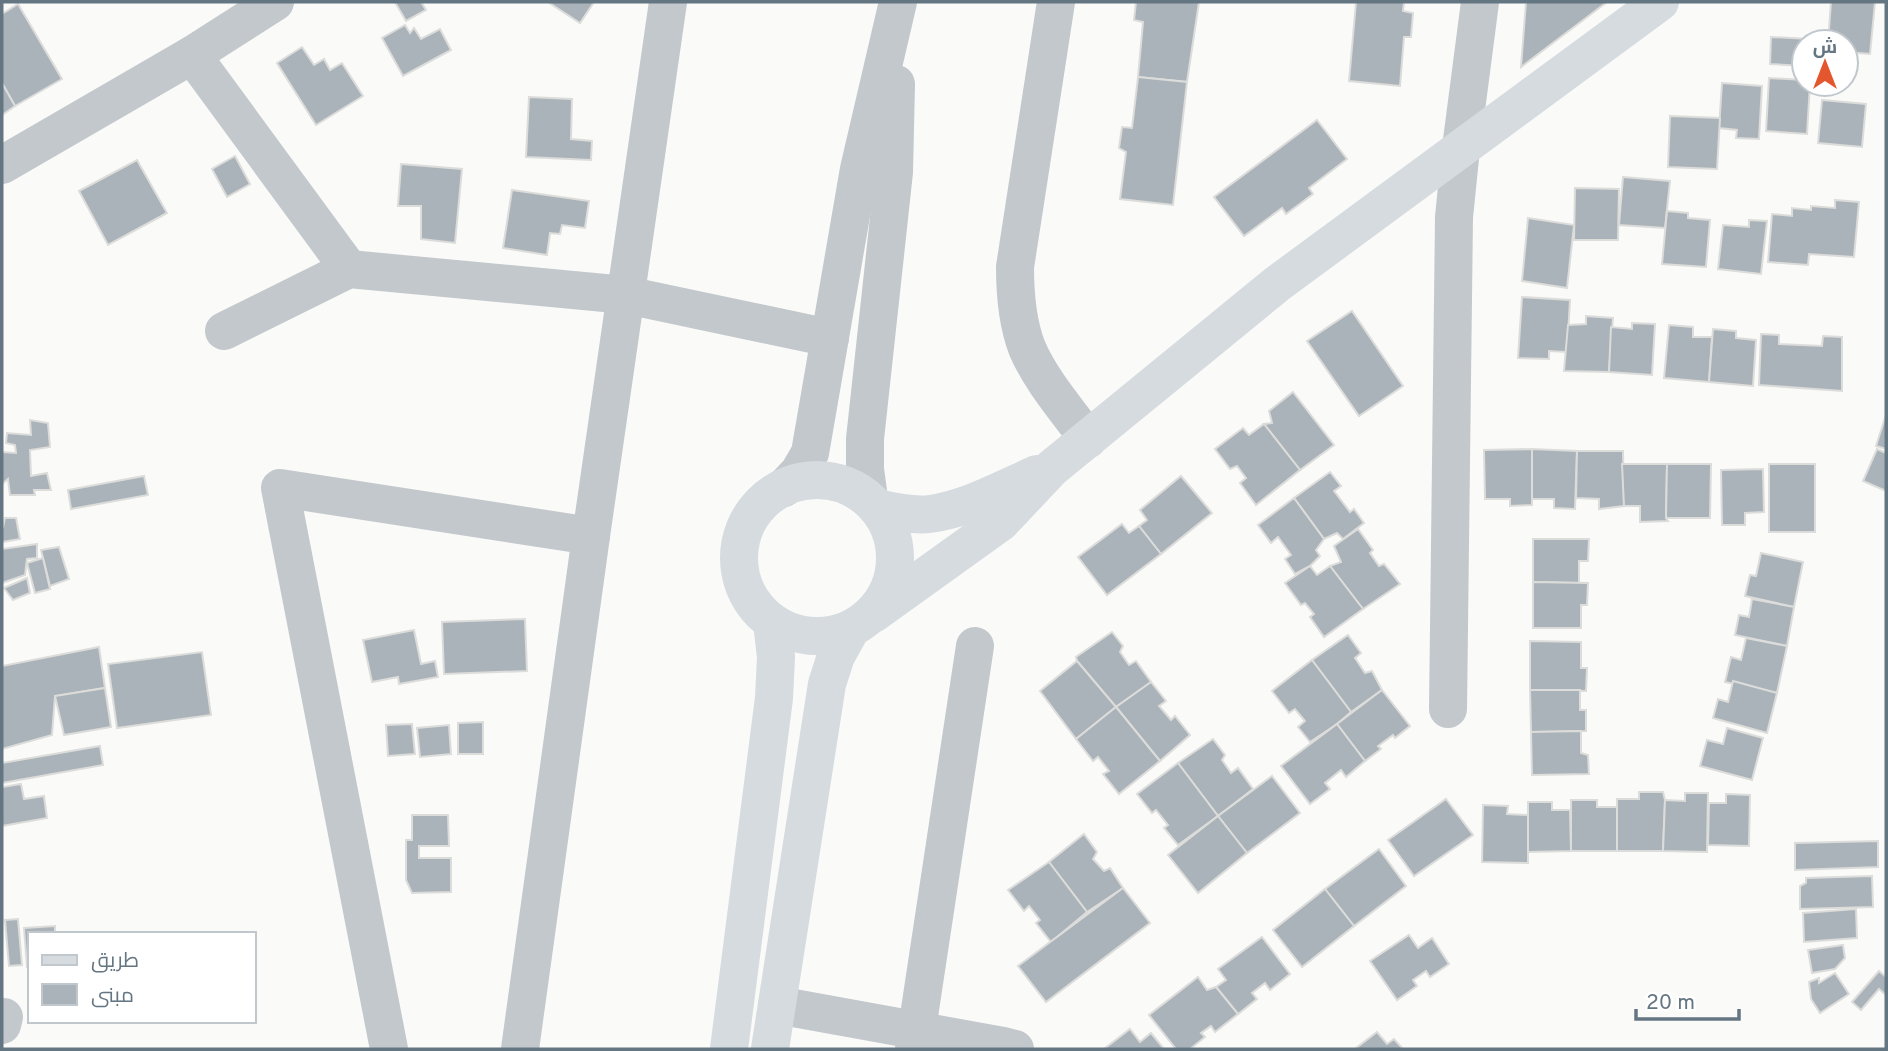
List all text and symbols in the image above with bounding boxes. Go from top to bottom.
north arrow [1790,28,1860,98]
text: ش [1813,36,1837,60]
legend [28,932,256,1023]
text: طريق [91,948,139,975]
scale bar [1636,978,1739,1022]
text: مبنى [91,983,134,1010]
text: 20 m [1646,990,1695,1017]

